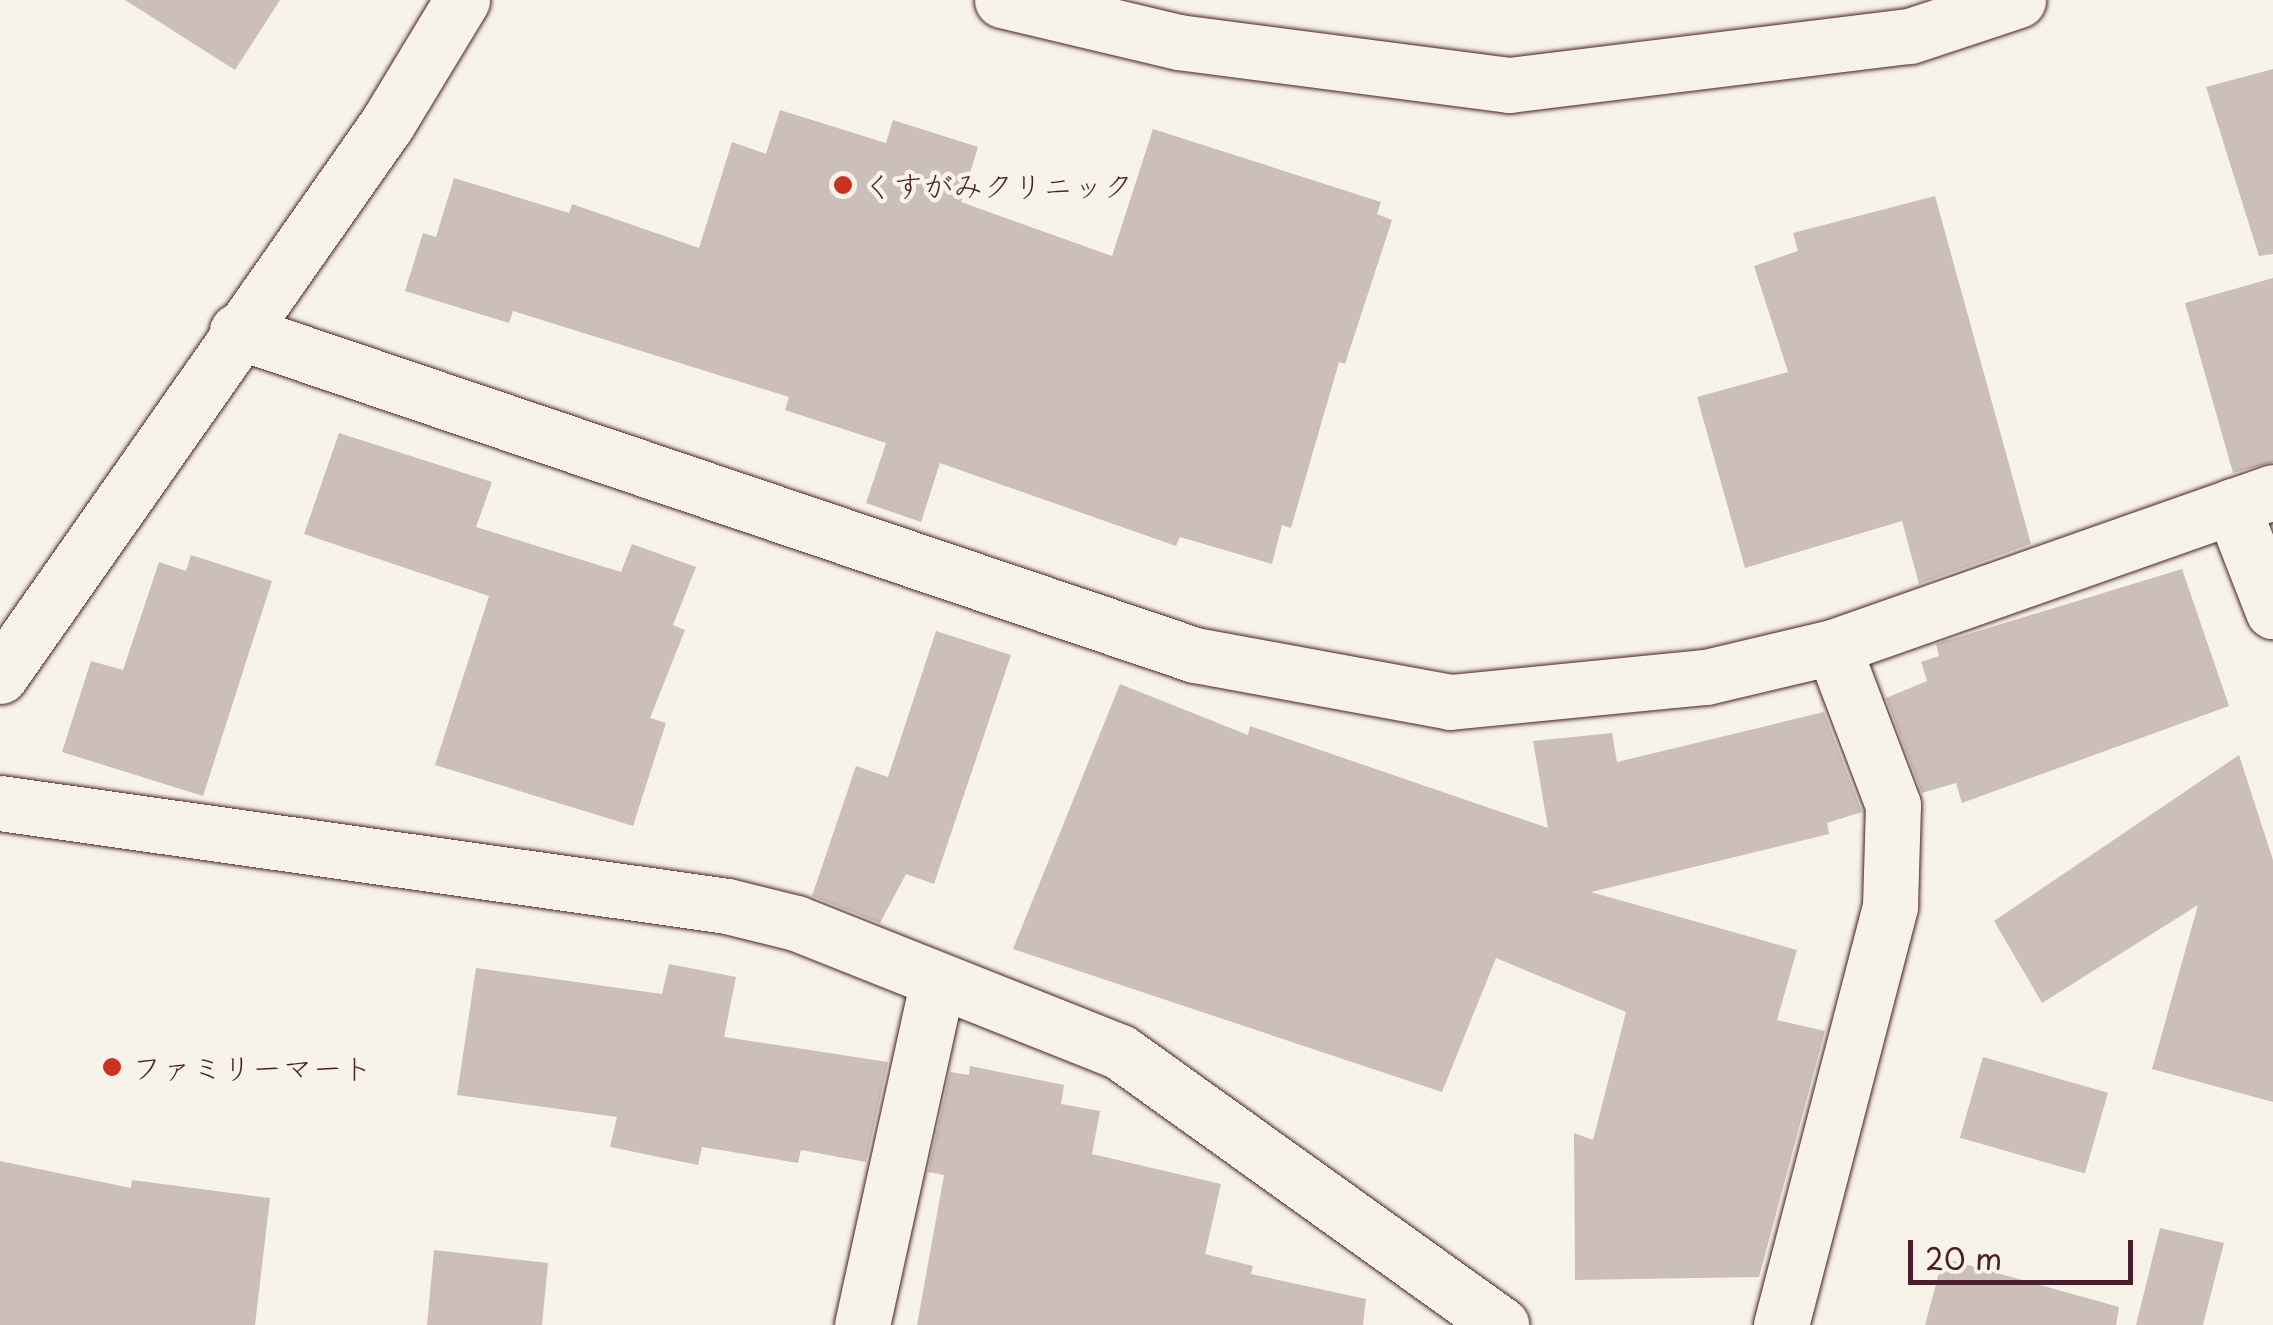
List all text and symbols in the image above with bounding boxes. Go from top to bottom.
place label: くすがみクリニック [863,167,1133,203]
marker: くすがみクリニック [832,174,854,196]
place label: ファミリーマート [132,1049,372,1085]
marker: ファミリーマート [101,1056,123,1078]
scale bar [1913,1220,2138,1282]
text: 20 m [1925,1235,2002,1280]

